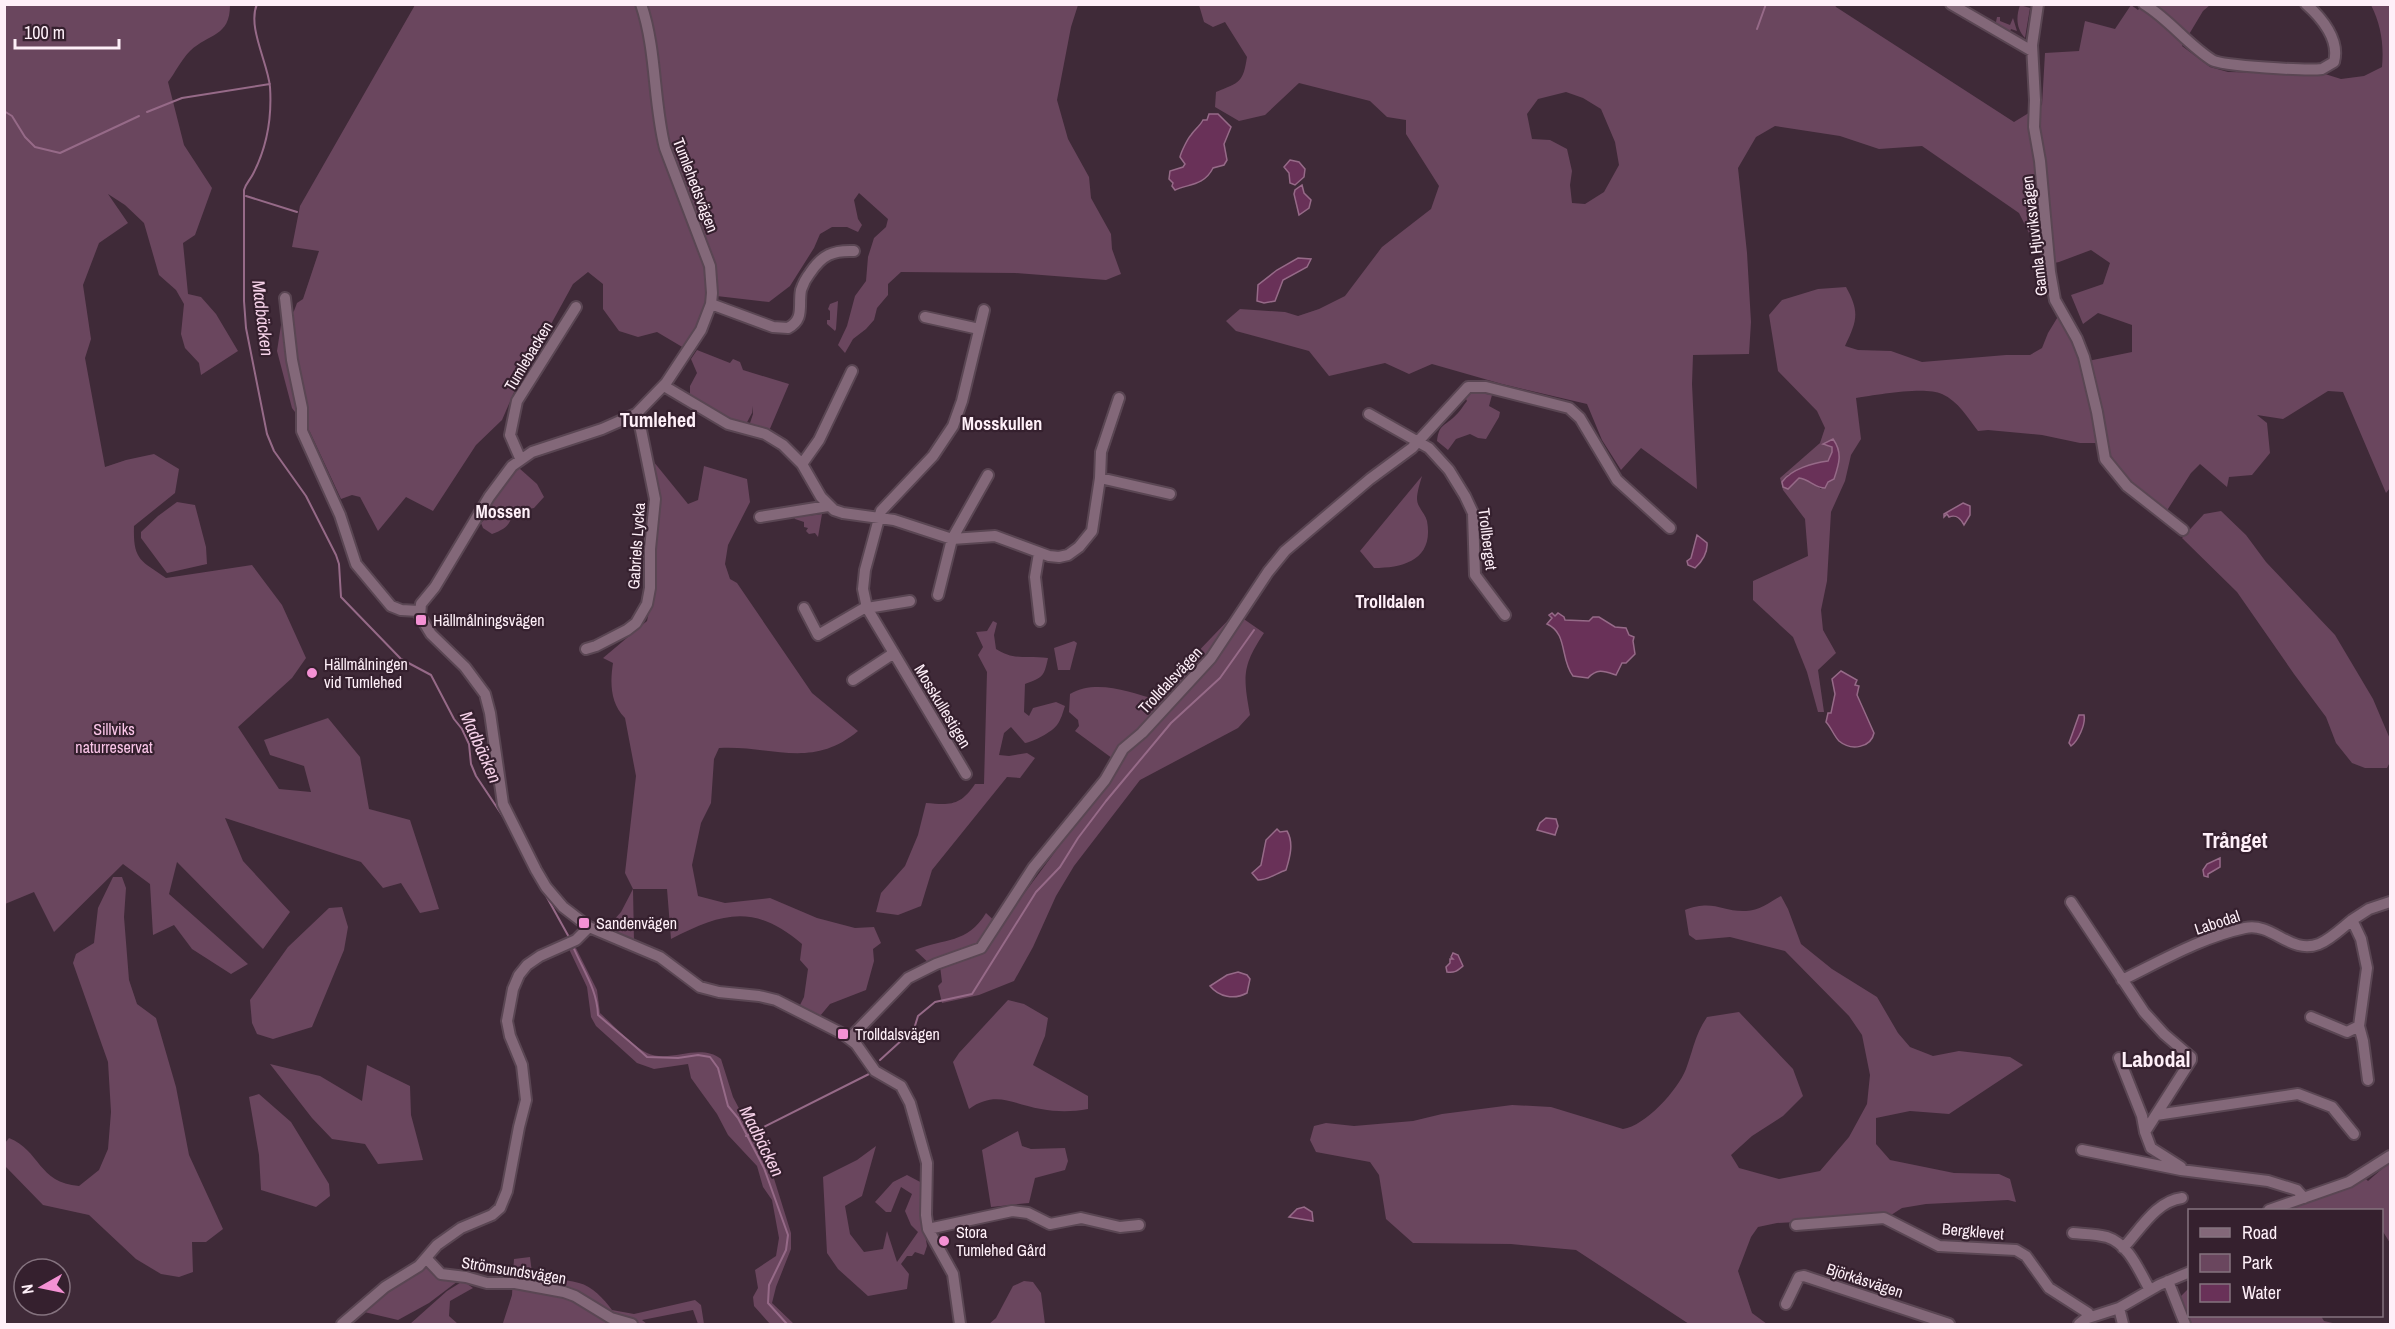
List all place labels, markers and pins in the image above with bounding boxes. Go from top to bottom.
place label: Hällmålningsvägen [433,609,545,631]
marker: Hällmålningsvägen [414,613,428,627]
place label: Hällmålningen vid Tumlehed [324,653,408,693]
marker: Hällmålningen vid Tumlehed [305,666,319,680]
place label: Sandenvägen [596,912,677,934]
marker: Sandenvägen [577,916,591,930]
place label: Trolldalsvägen [855,1023,940,1045]
marker: Trolldalsvägen [836,1027,850,1041]
place label: Stora Tumlehed Gård [956,1221,1046,1261]
marker: Stora Tumlehed Gård [937,1234,951,1248]

